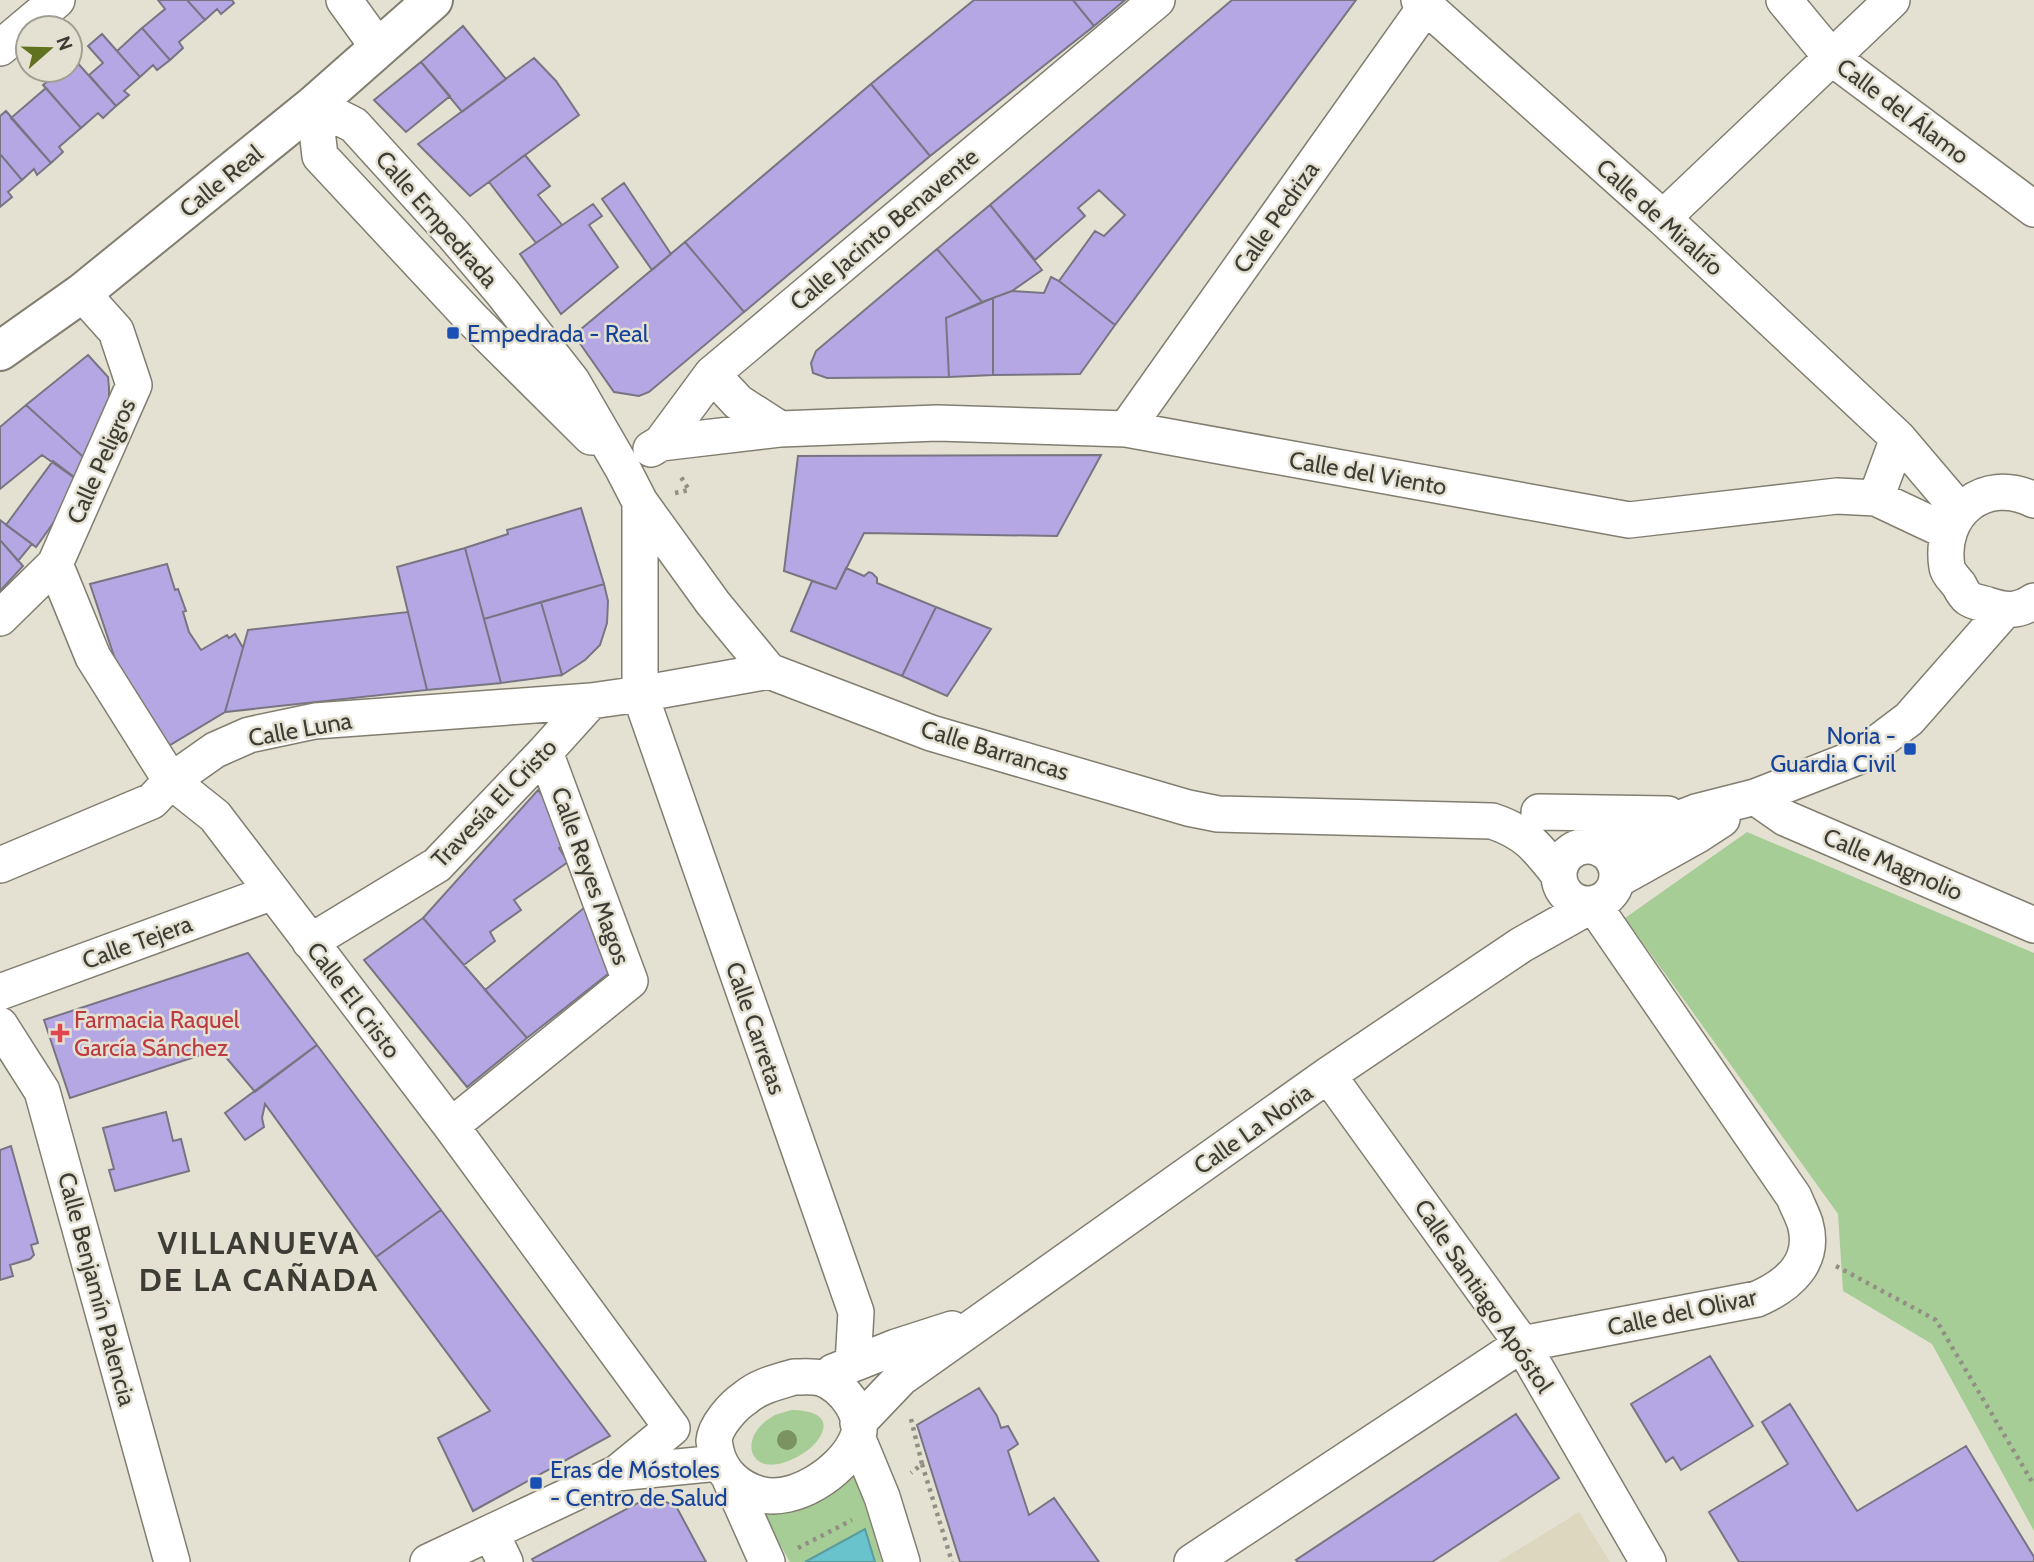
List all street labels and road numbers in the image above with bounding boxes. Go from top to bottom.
street label: Calle del Álamo [1831,52,1975,170]
street label: Calle Real [174,138,269,223]
street label: Calle Jacinto Benavente [784,142,984,316]
street label: Calle Empedrada [370,145,505,294]
street label: Calle de Miralrío [1590,152,1730,282]
street label: Calle Pedriza [1227,155,1325,278]
street label: Calle Peligros [60,394,142,528]
street label: Calle del Viento [1287,445,1449,501]
street label: Calle Luna [246,706,354,752]
street label: Calle Barrancas [917,714,1073,786]
street label: Travesía El Cristo [425,733,563,873]
street label: Calle Reyes Magos [545,783,637,969]
street label: Calle Magnolio [1819,822,1967,906]
street label: Calle Tejera [78,909,196,975]
street label: Calle El Cristo [301,936,407,1064]
street label: Calle Carretas [720,958,792,1098]
street label: Calle La Noria [1188,1077,1318,1180]
street label: Calle Benjamín Palencia [52,1169,142,1409]
street label: Calle Santiago Apóstol [1408,1194,1560,1399]
street label: Calle del Olivar [1605,1282,1760,1342]

